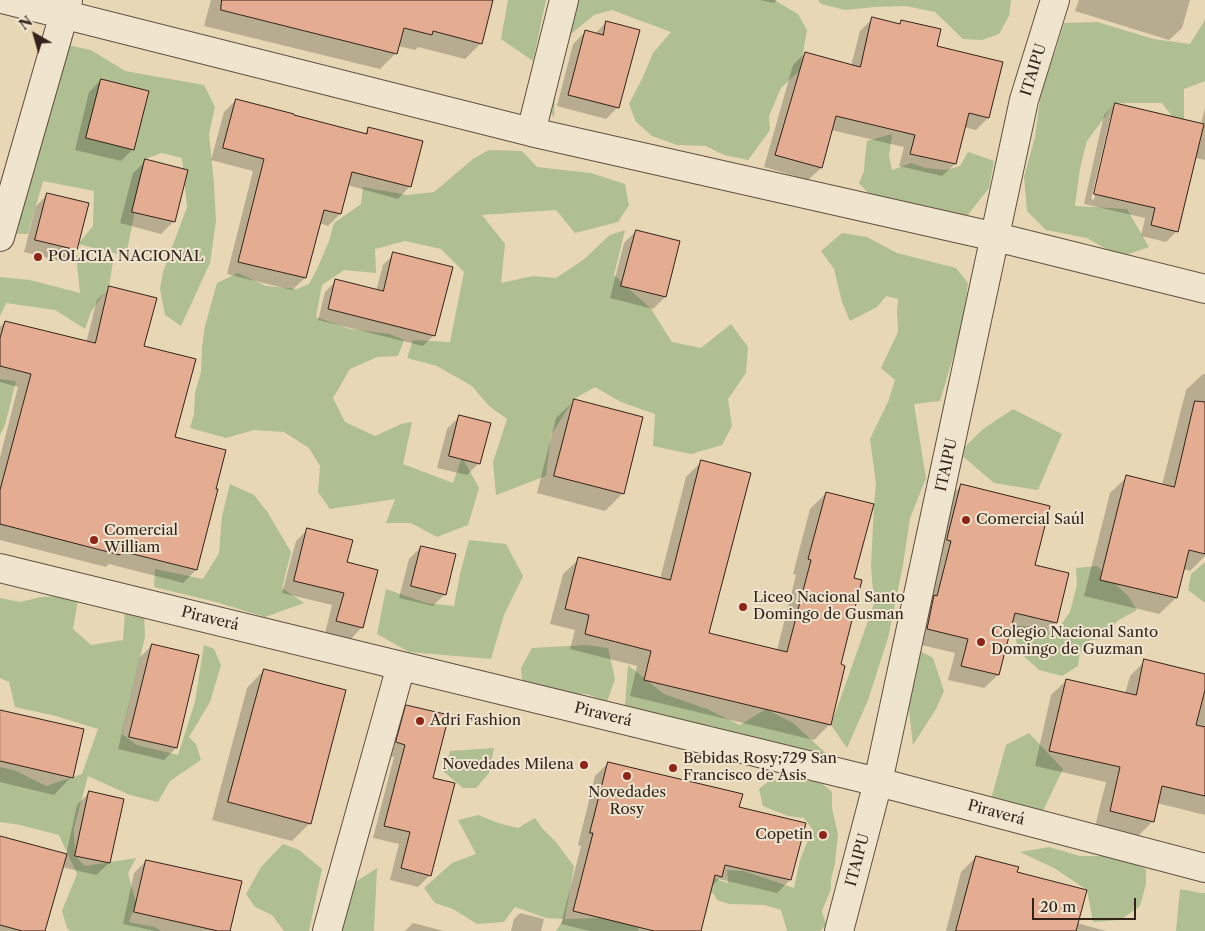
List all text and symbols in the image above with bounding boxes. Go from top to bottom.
north arrow [10,10,60,60]
text: N [15,12,36,34]
street label: ITAIPU [1017,42,1051,98]
place label: POLICIA NACIONAL [48,248,203,266]
marker: POLICIA NACIONAL [32,251,44,263]
street label: ITAIPU [933,437,961,493]
place label: Comercial Saúl [976,511,1084,529]
marker: Comercial Saúl [960,514,972,526]
place label: Comercial William [104,522,178,557]
marker: Comercial William [88,534,100,546]
place label: Liceo Nacional Santo Domingo de Gusman [753,589,905,624]
marker: Liceo Nacional Santo Domingo de Gusman [737,601,749,613]
street label: Piraverá [179,603,241,635]
place label: Colegio Nacional Santo Domingo de Guzman [991,624,1158,659]
marker: Colegio Nacional Santo Domingo de Guzman [975,636,987,648]
street label: Piraverá [572,699,634,731]
place label: Adri Fashion [430,712,521,730]
marker: Adri Fashion [414,715,426,727]
place label: Bebidas Rosy;729 San Francisco de Asis [683,750,837,785]
place label: Novedades Milena [442,756,574,774]
marker: Novedades Milena [578,759,590,771]
marker: Bebidas Rosy;729 San Francisco de Asis [667,762,679,774]
marker: Novedades Rosy [621,770,633,782]
place label: Novedades Rosy [588,784,666,819]
street label: Piraverá [965,797,1027,829]
place label: Copetin [755,826,813,844]
marker: Copetin [817,829,829,841]
street label: ITAIPU [842,832,874,888]
scale bar [1035,888,1139,920]
text: 20 m [1040,897,1076,916]

